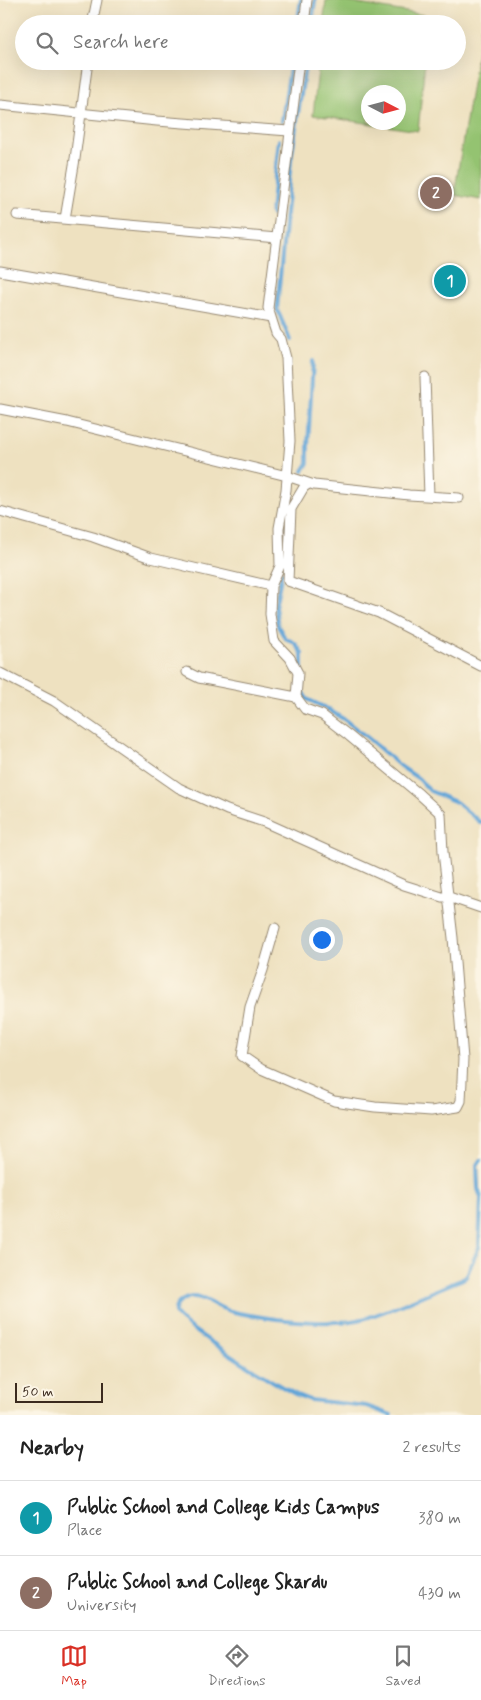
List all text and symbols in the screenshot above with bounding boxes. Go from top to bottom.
search box [15,15,466,70]
icon: search [33,29,61,57]
text: Search here [73,30,169,55]
north arrow [361,85,406,130]
pin: 2 [420,174,452,212]
pin: 1 [434,262,466,300]
your location [309,927,335,953]
scale bar [15,1380,102,1403]
text: 50 m [22,1383,53,1401]
text: Nearby [20,1434,84,1462]
text: 2 results [403,1437,461,1458]
text: Public School and College Kids Campus [67,1495,380,1520]
text: 1 [32,1508,40,1529]
text: 380 m [418,1508,461,1529]
text: Place [67,1520,102,1541]
text: Public School and College Skardu [67,1570,327,1595]
text: 2 [32,1583,40,1604]
text: 430 m [418,1583,461,1604]
text: University [67,1595,137,1616]
tab: Map [60,1642,88,1690]
tab: Directions [208,1642,266,1690]
tab: Saved [386,1642,421,1690]

